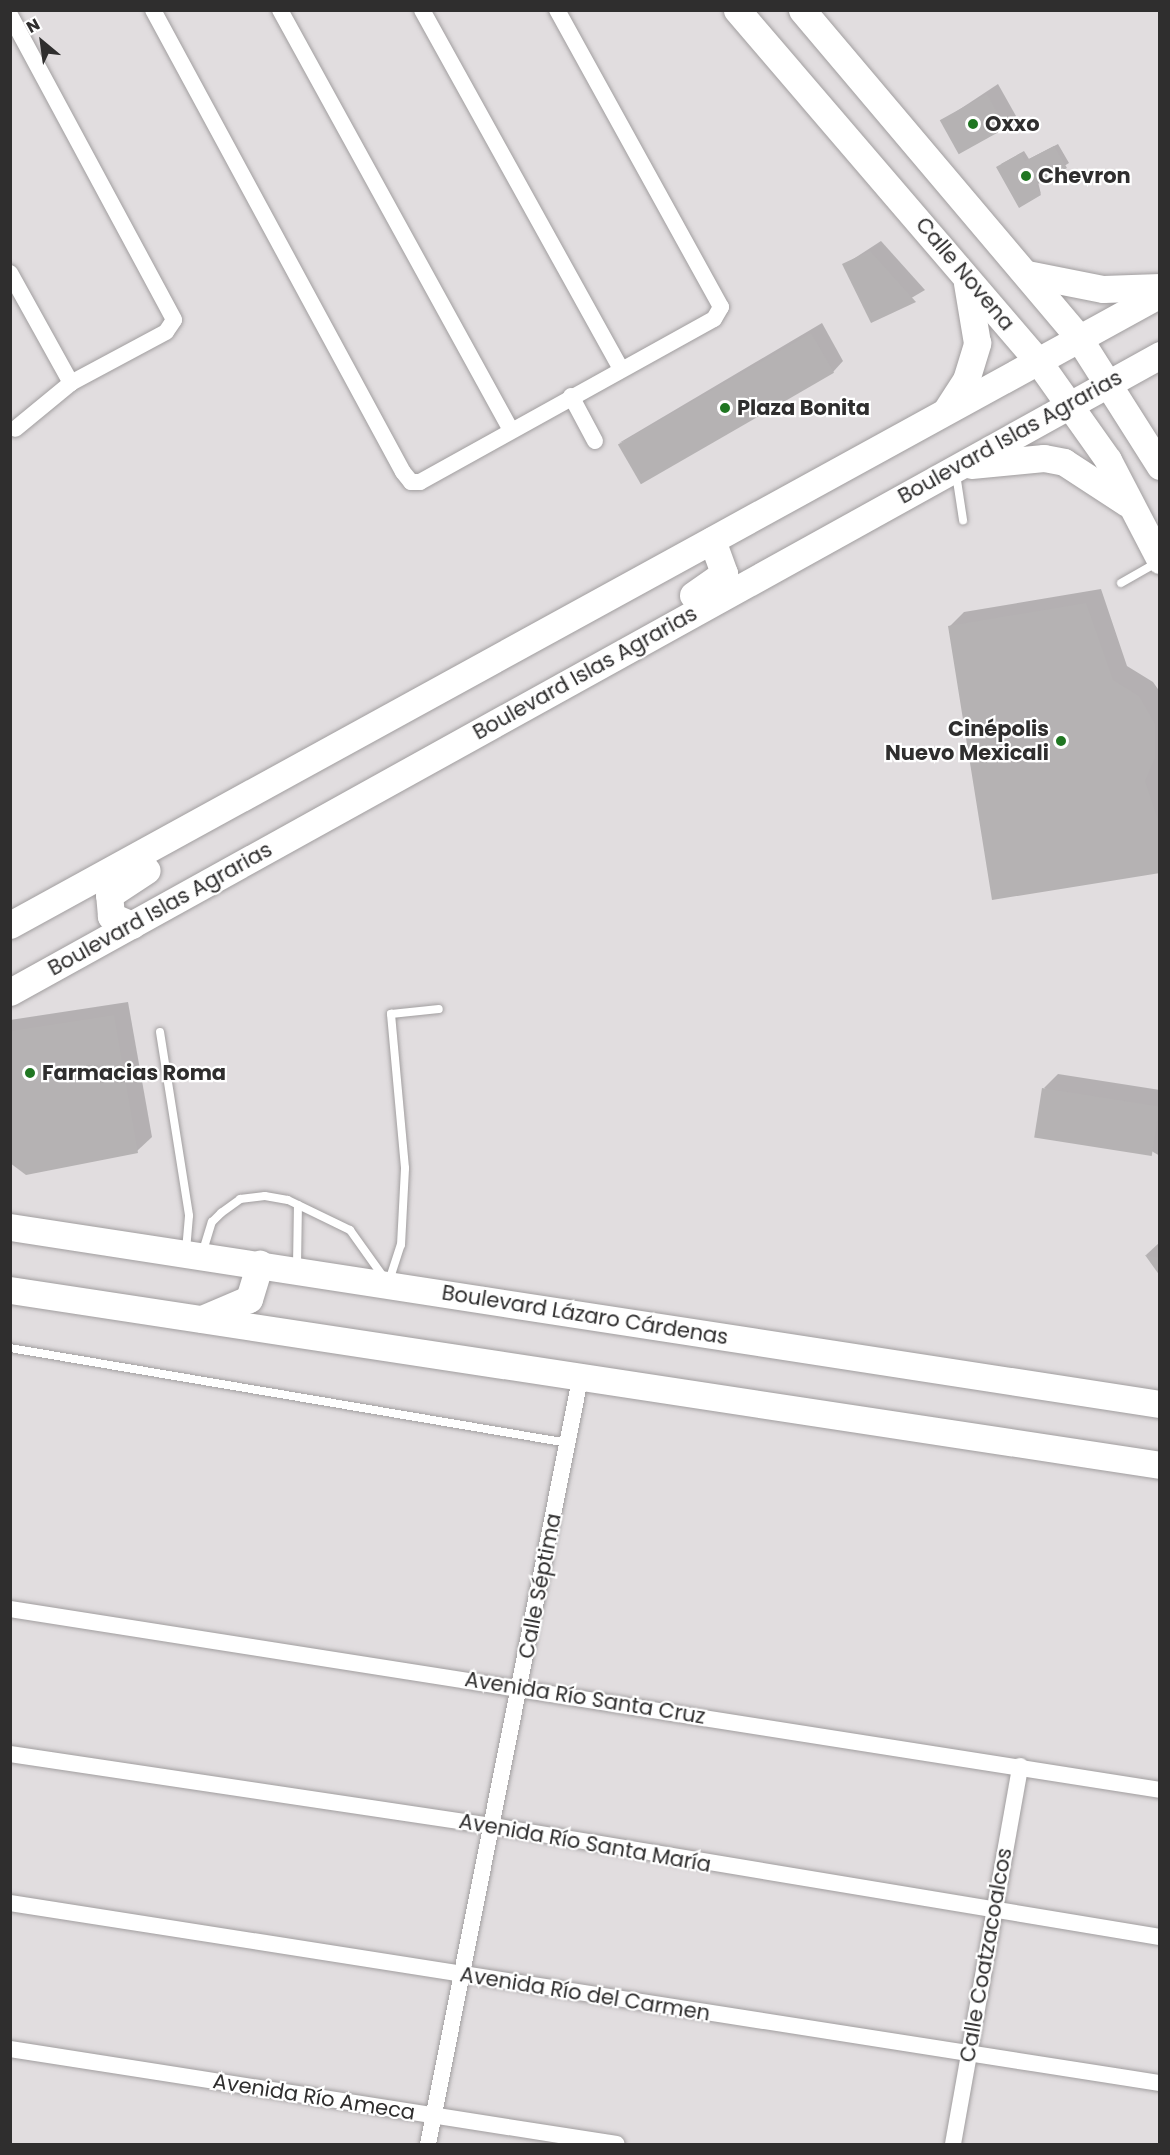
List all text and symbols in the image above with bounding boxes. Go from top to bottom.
north arrow [12,12,72,72]
text: N [22,13,44,39]
place label: Oxxo [985,111,1040,137]
marker: Oxxo [966,117,980,131]
place label: Chevron [1038,163,1131,189]
marker: Chevron [1019,169,1033,183]
street label: Calle Novena [910,212,1020,336]
street label: Boulevard Islas Agrarias [894,365,1126,509]
place label: Plaza Bonita [737,395,870,421]
marker: Plaza Bonita [718,401,732,415]
street label: Boulevard Islas Agrarias [469,601,701,745]
place label: Cinépolis Nuevo Mexicali [885,716,1049,766]
marker: Cinépolis Nuevo Mexicali [1054,734,1068,748]
street label: Boulevard Islas Agrarias [44,837,276,981]
place label: Farmacias Roma [42,1060,226,1086]
marker: Farmacias Roma [23,1066,37,1080]
street label: Boulevard Lázaro Cárdenas [440,1280,730,1350]
street label: Calle Séptima [514,1511,566,1661]
street label: Avenida Río Santa Cruz [463,1667,707,1729]
street label: Avenida Río Santa María [457,1808,713,1878]
street label: Calle Coatzacoalcos [955,1846,1017,2064]
street label: Avenida Río del Carmen [458,1962,712,2026]
street label: Avenida Río Ameca [211,2069,417,2125]

